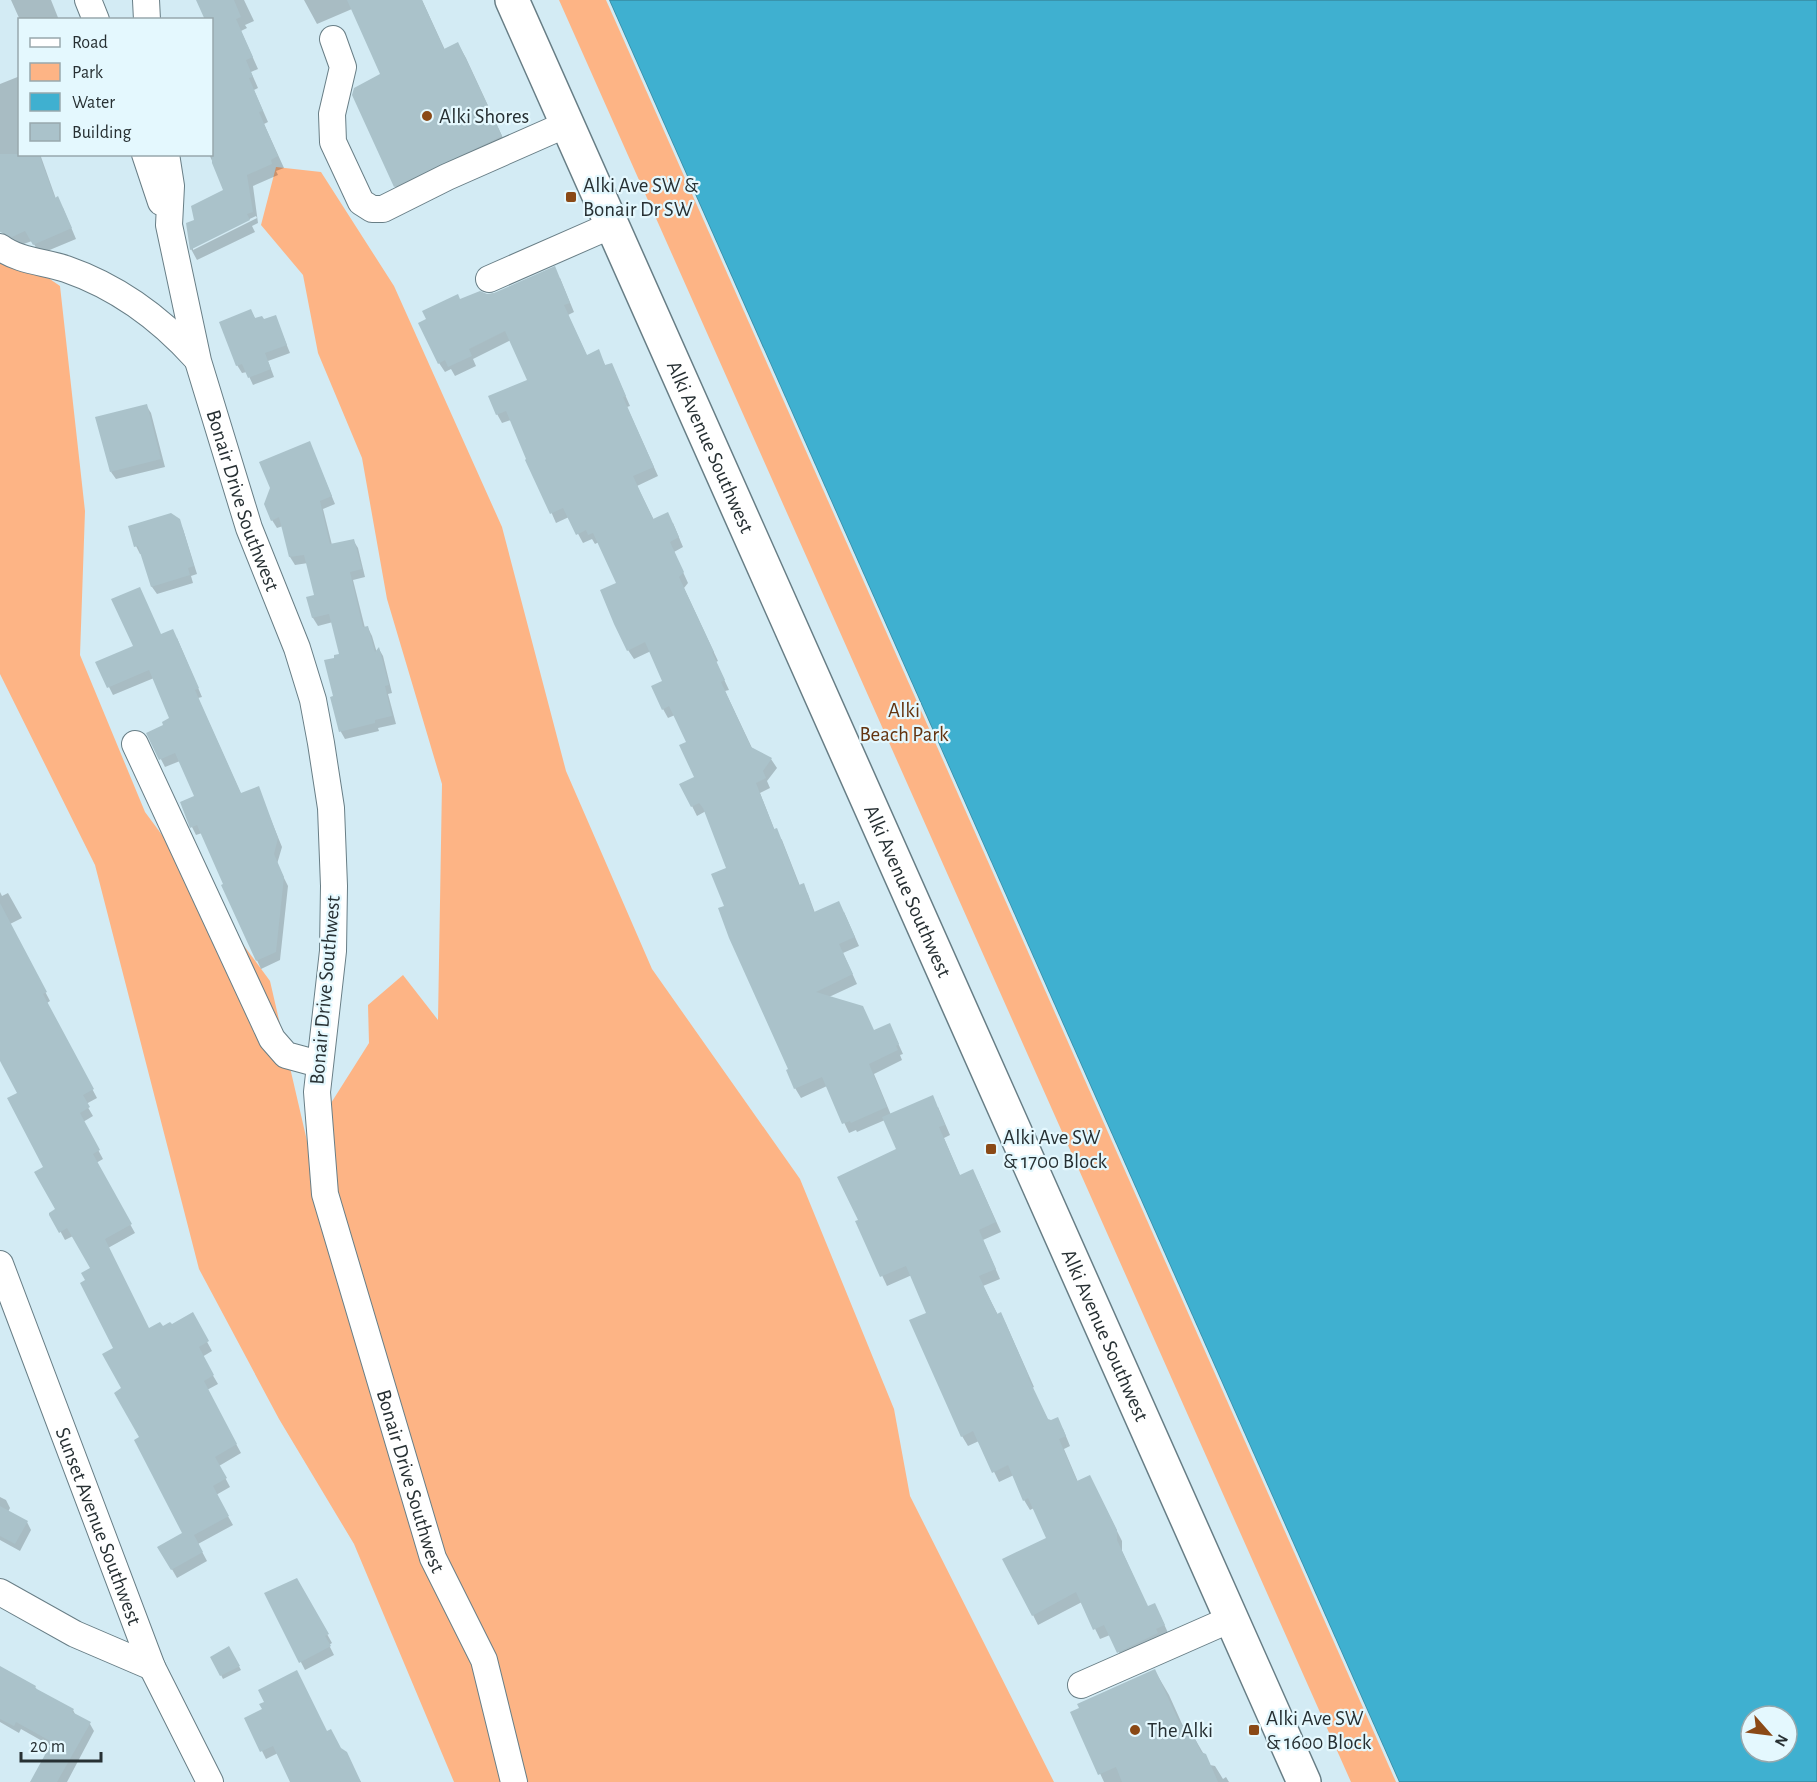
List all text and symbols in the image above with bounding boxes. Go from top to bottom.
legend [18,18,213,156]
text: Road [72,34,108,52]
text: Park [72,64,104,82]
text: Water [72,94,115,112]
place label: Alki Shores [439,106,529,127]
marker: Alki Shores [420,109,434,123]
text: Building [72,124,132,142]
place label: Alki Ave SW & Bonair Dr SW [583,175,699,220]
marker: Alki Ave SW & Bonair Dr SW [564,190,578,204]
street label: Alki Avenue Southwest [663,358,758,536]
street label: Bonair Drive Southwest [203,407,284,594]
park label: Alki Beach Park [859,700,949,745]
street label: Alki Avenue Southwest [861,802,955,980]
street label: Bonair Drive Southwest [306,894,344,1086]
place label: Alki Ave SW & 1700 Block [1003,1127,1108,1172]
marker: Alki Ave SW & 1700 Block [984,1142,998,1156]
street label: Alki Avenue Southwest [1058,1246,1153,1425]
street label: Bonair Drive Southwest [373,1387,449,1576]
street label: Sunset Avenue Southwest [52,1424,146,1628]
north arrow [1739,1704,1799,1764]
place label: Alki Ave SW & 1600 Block [1266,1708,1372,1753]
place label: The Alki [1147,1720,1213,1741]
marker: The Alki [1128,1723,1142,1737]
marker: Alki Ave SW & 1600 Block [1247,1723,1261,1737]
scale bar [21,1725,100,1763]
text: N [1772,1732,1791,1749]
text: 20 m [30,1738,65,1756]

